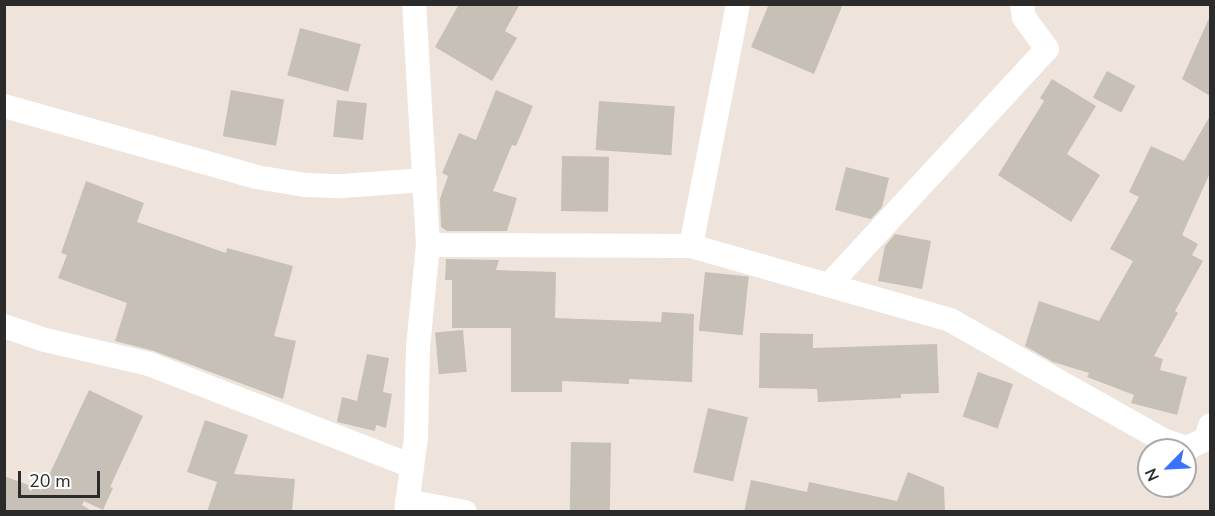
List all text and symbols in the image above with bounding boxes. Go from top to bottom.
north arrow [1137,438,1197,498]
scale bar [21,459,104,497]
text: N [1140,465,1165,484]
text: 20 m [29,469,71,493]

